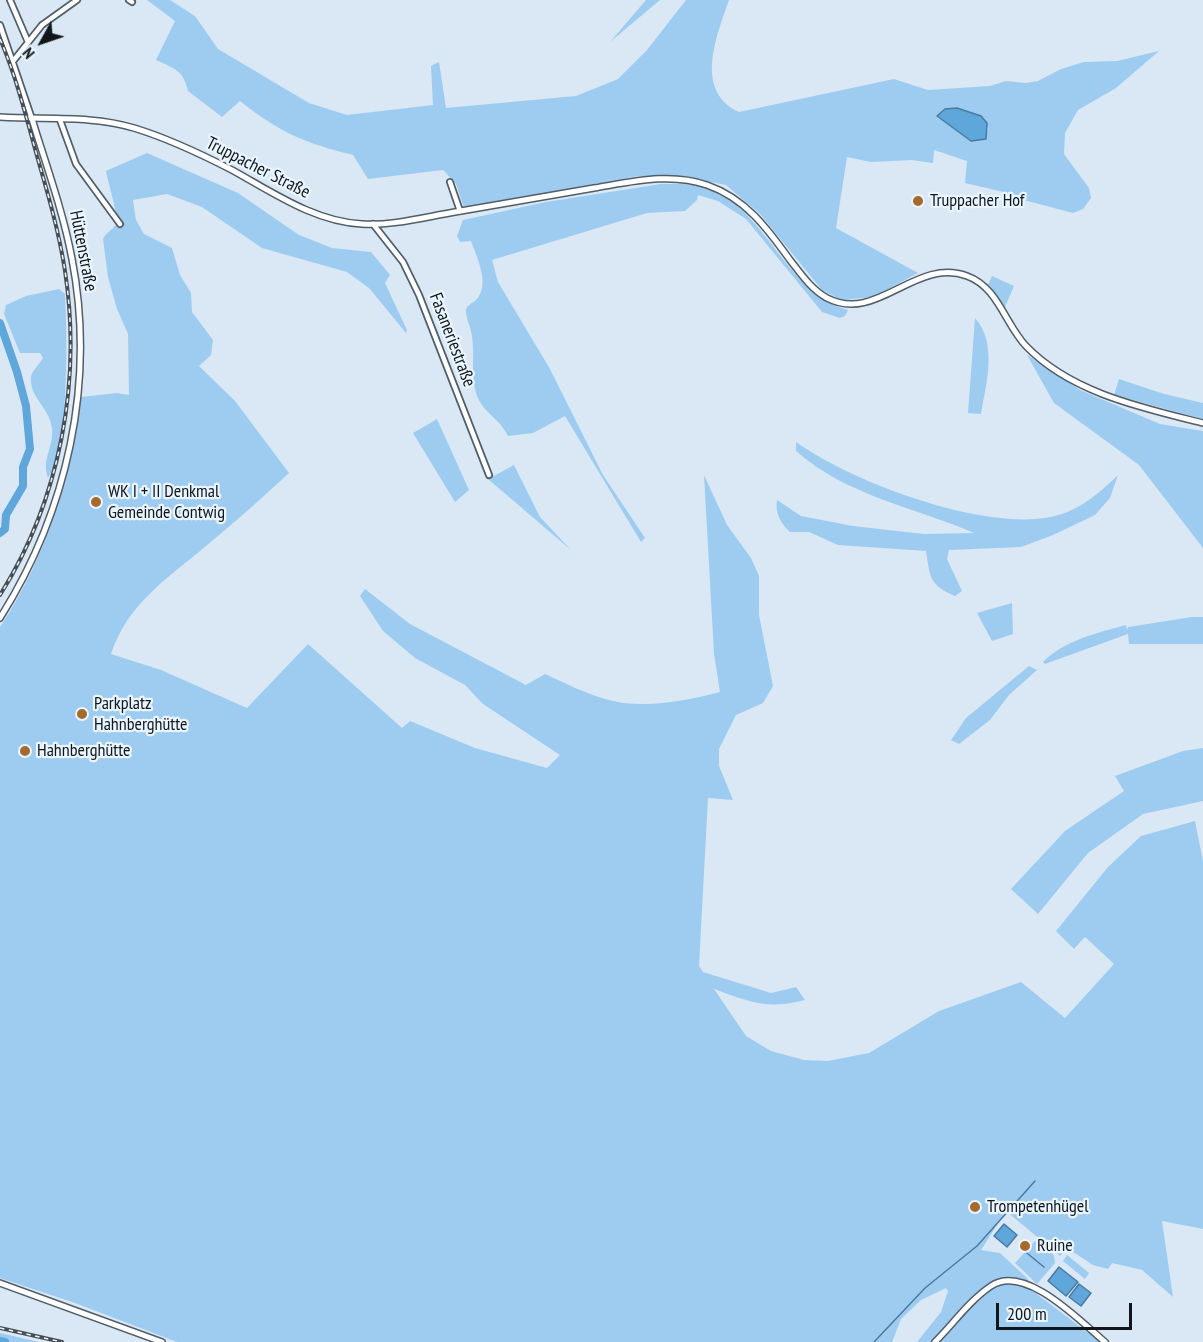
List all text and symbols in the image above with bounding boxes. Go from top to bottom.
north arrow [12,12,72,72]
text: N [18,44,39,63]
street label: Truppacher Straße [202,133,314,203]
place label: Truppacher Hof [930,190,1024,212]
marker: Truppacher Hof [911,194,925,208]
street label: Hüttenstraße [65,209,101,293]
street label: Fasaneriestraße [424,290,480,390]
place label: WK I + II Denkmal Gemeinde Contwig [108,481,225,524]
marker: WK I + II Denkmal Gemeinde Contwig [89,495,103,509]
place label: Parkplatz Hahnberghütte [94,693,188,736]
marker: Parkplatz Hahnberghütte [75,707,89,721]
place label: Hahnberghütte [37,740,131,762]
marker: Hahnberghütte [18,744,32,758]
place label: Trompetenhügel [987,1196,1088,1218]
marker: Trompetenhügel [968,1200,982,1214]
place label: Ruine [1037,1235,1073,1257]
marker: Ruine [1018,1239,1032,1253]
scale bar [999,1291,1136,1329]
text: 200 m [1007,1302,1047,1325]

